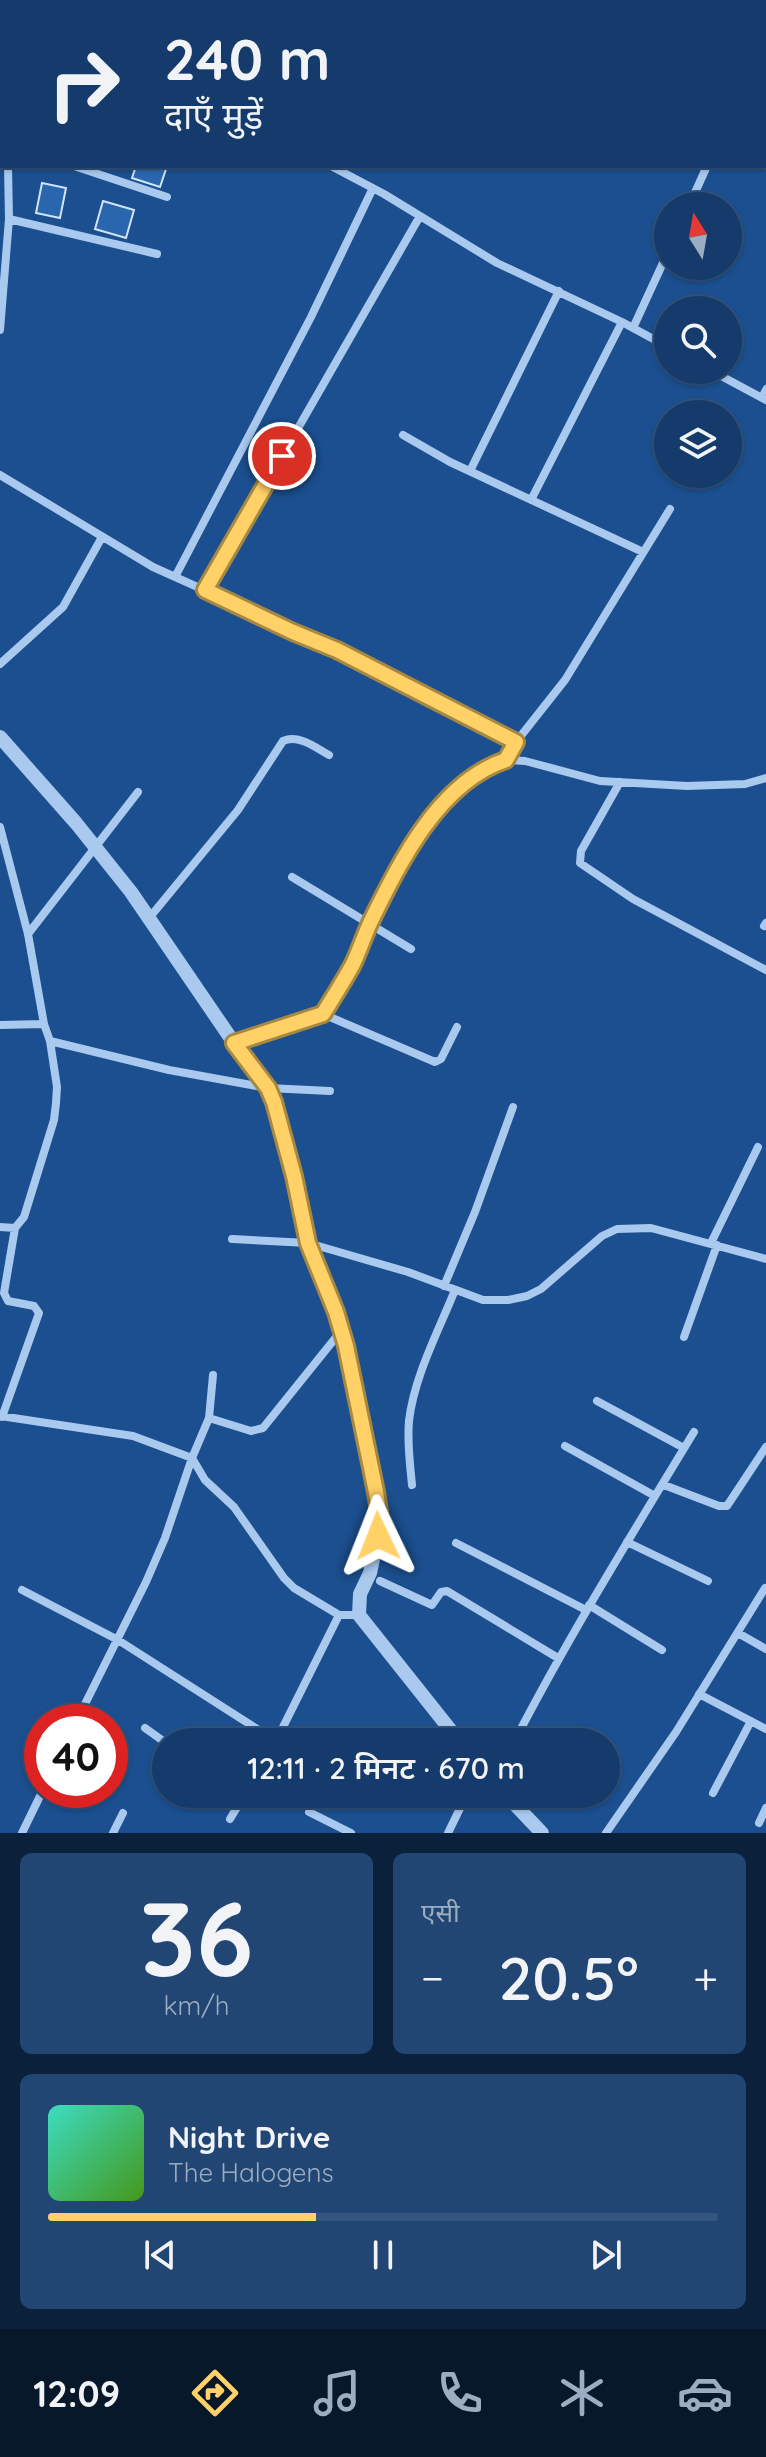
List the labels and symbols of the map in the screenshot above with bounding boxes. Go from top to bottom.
north arrow [654,192,742,280]
pin [248,422,316,490]
position arrow [336,1494,420,1578]
speed limit sign: 40 [24,1704,128,1808]

